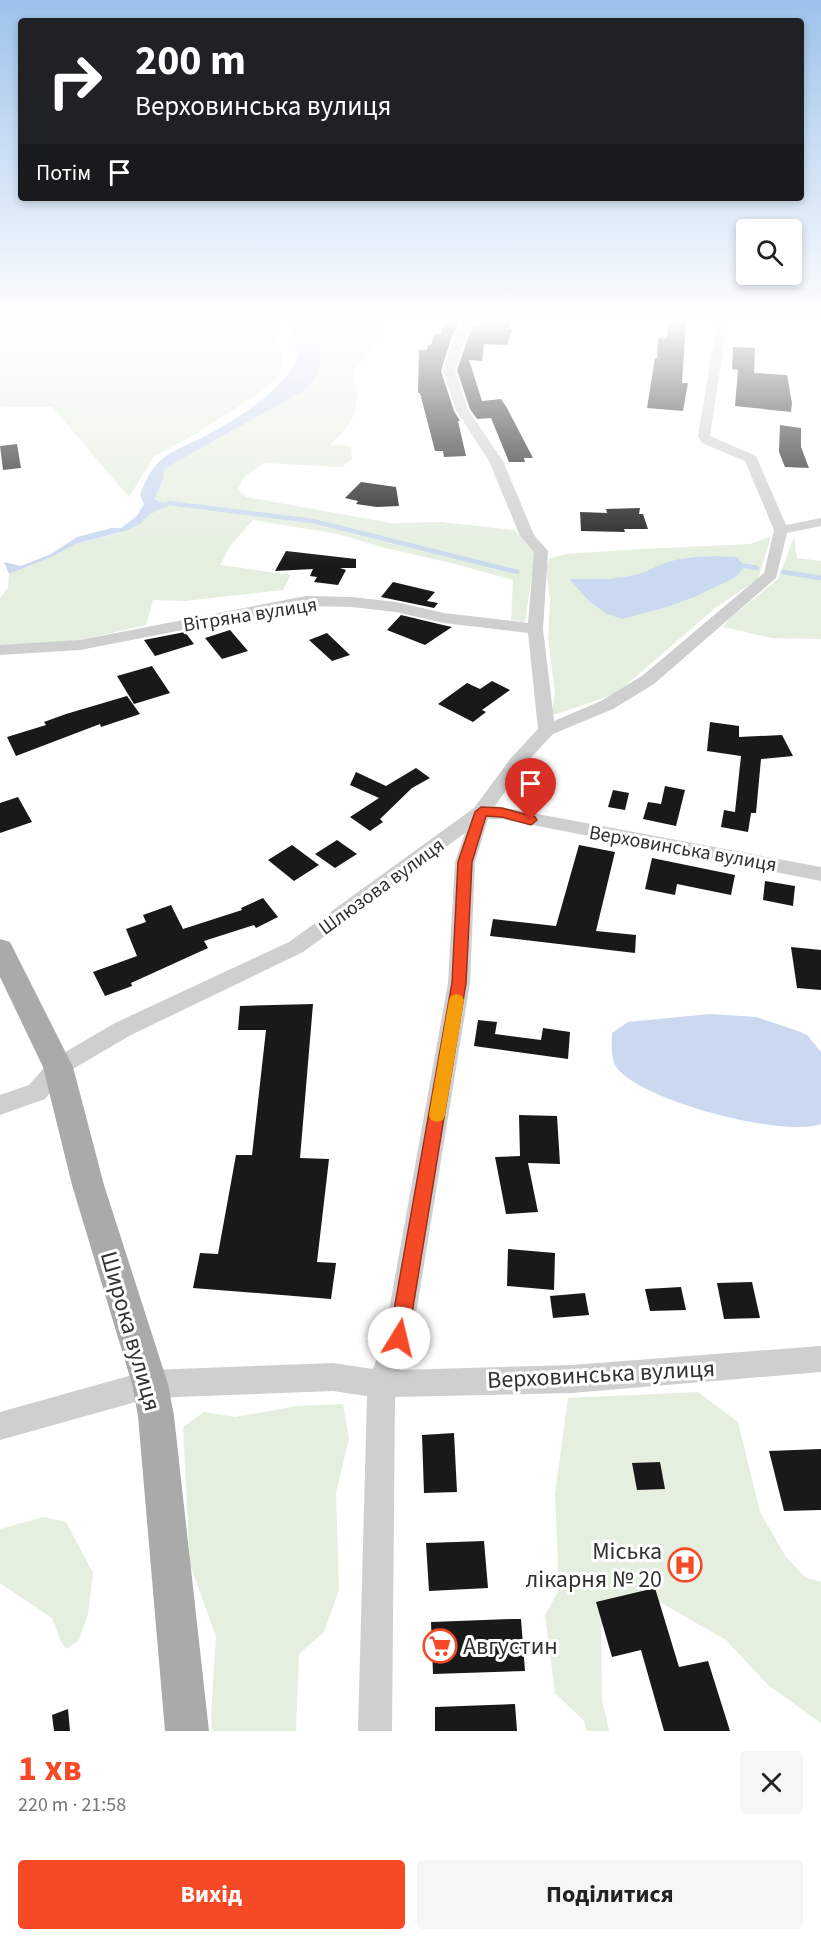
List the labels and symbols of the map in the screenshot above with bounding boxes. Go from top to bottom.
street label: Вітряна вулиця [181,591,319,639]
pin [505,758,556,820]
street label: Верховинська вулиця [587,819,779,879]
street label: Шлюзова вулиця [313,832,450,942]
street label: Широка вулиця [91,1247,170,1415]
position arrow [367,1306,431,1370]
street label: Верховинська вулиця [486,1351,716,1398]
place label: Міська лікарня № 20 [526,1534,662,1597]
hospital icon: Міська лікарня № 20 [667,1547,703,1583]
supermarket icon: Августин [422,1628,458,1664]
place label: Августин [463,1629,558,1664]

